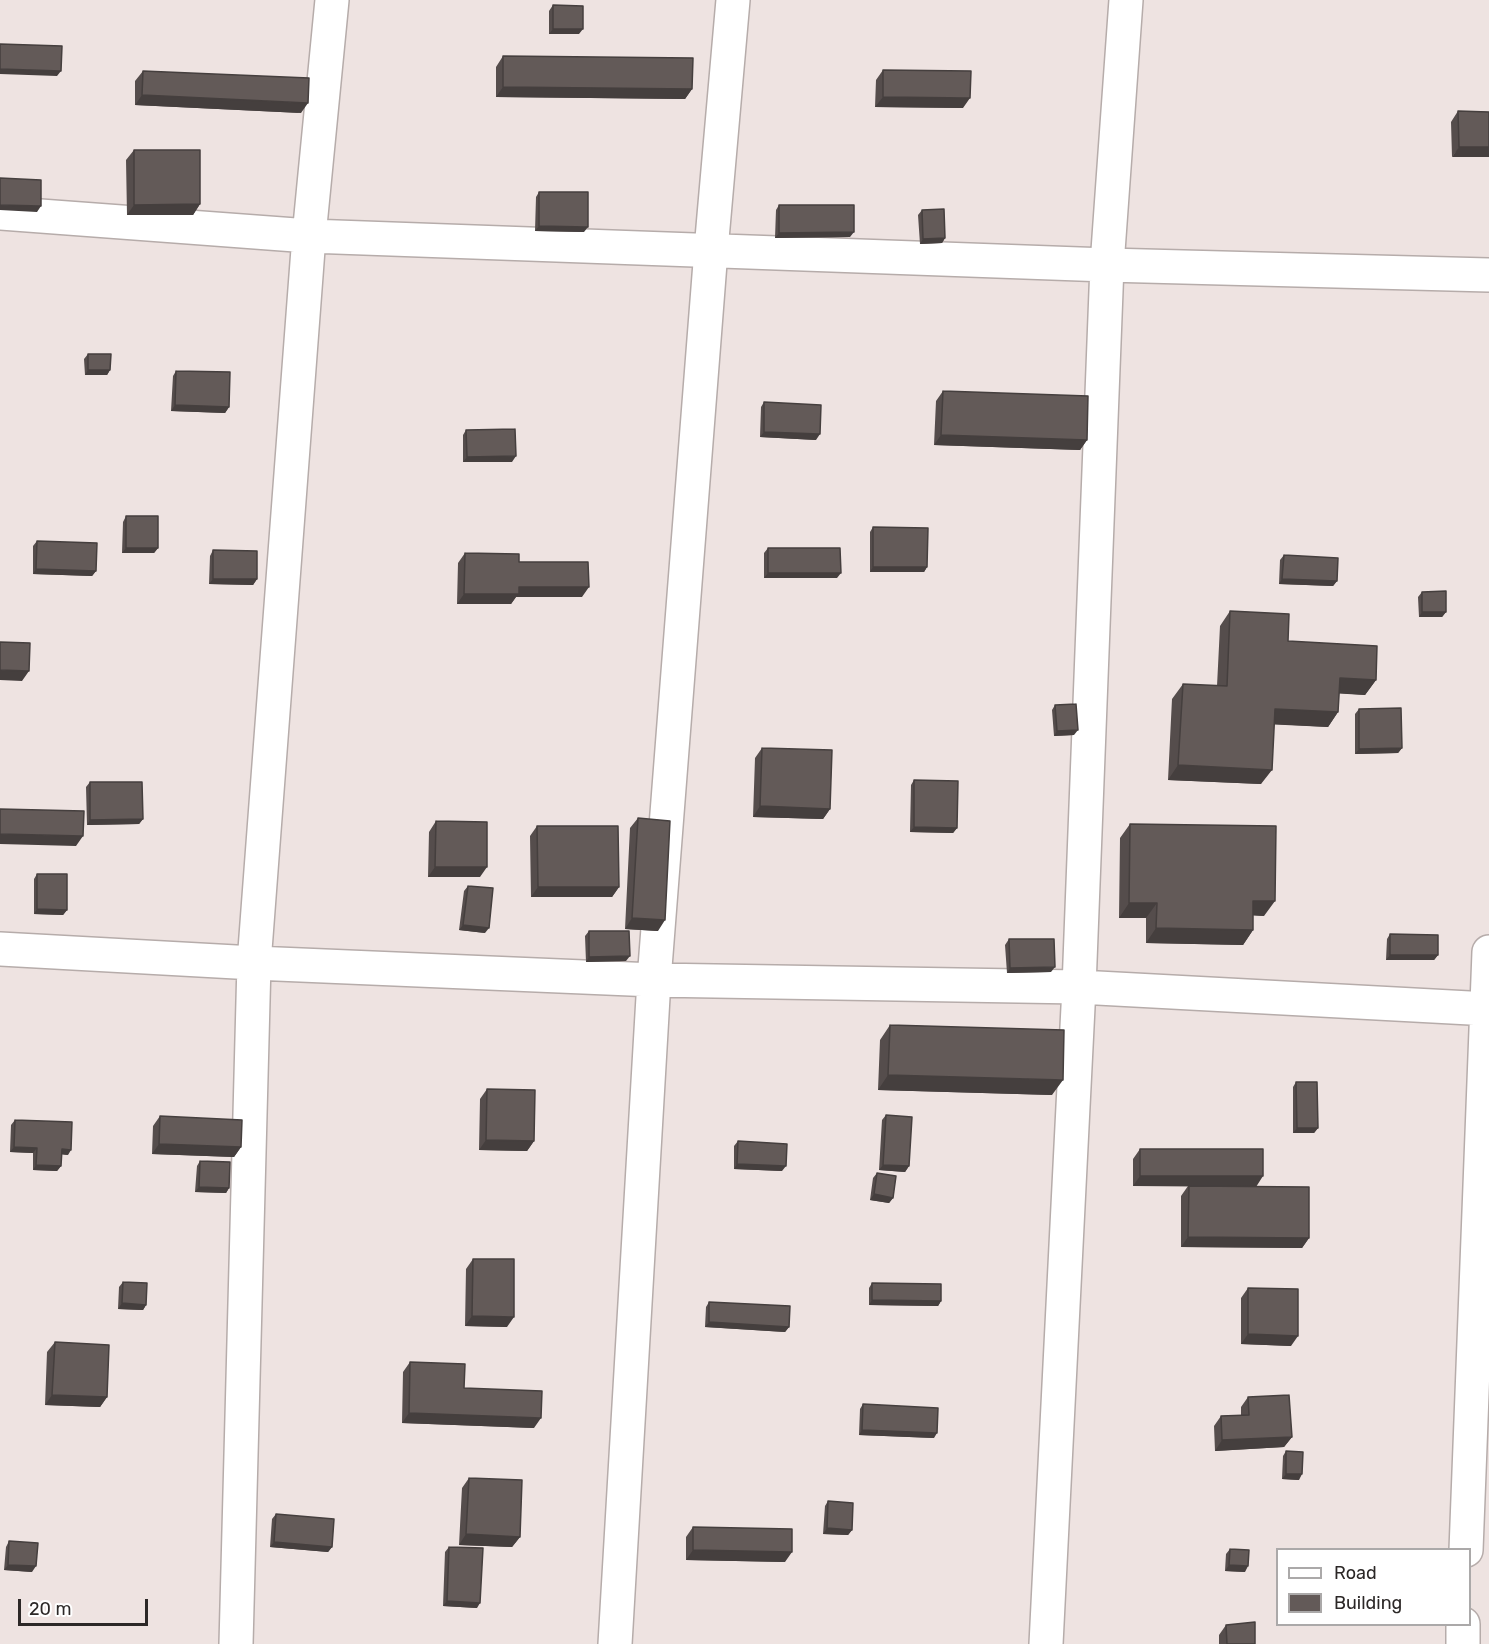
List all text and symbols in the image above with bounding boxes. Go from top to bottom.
legend [1276,1548,1471,1626]
text: Road [1334,1562,1377,1584]
scale bar [21,1587,152,1625]
text: Building [1334,1592,1402,1614]
text: 20 m [29,1598,71,1620]

